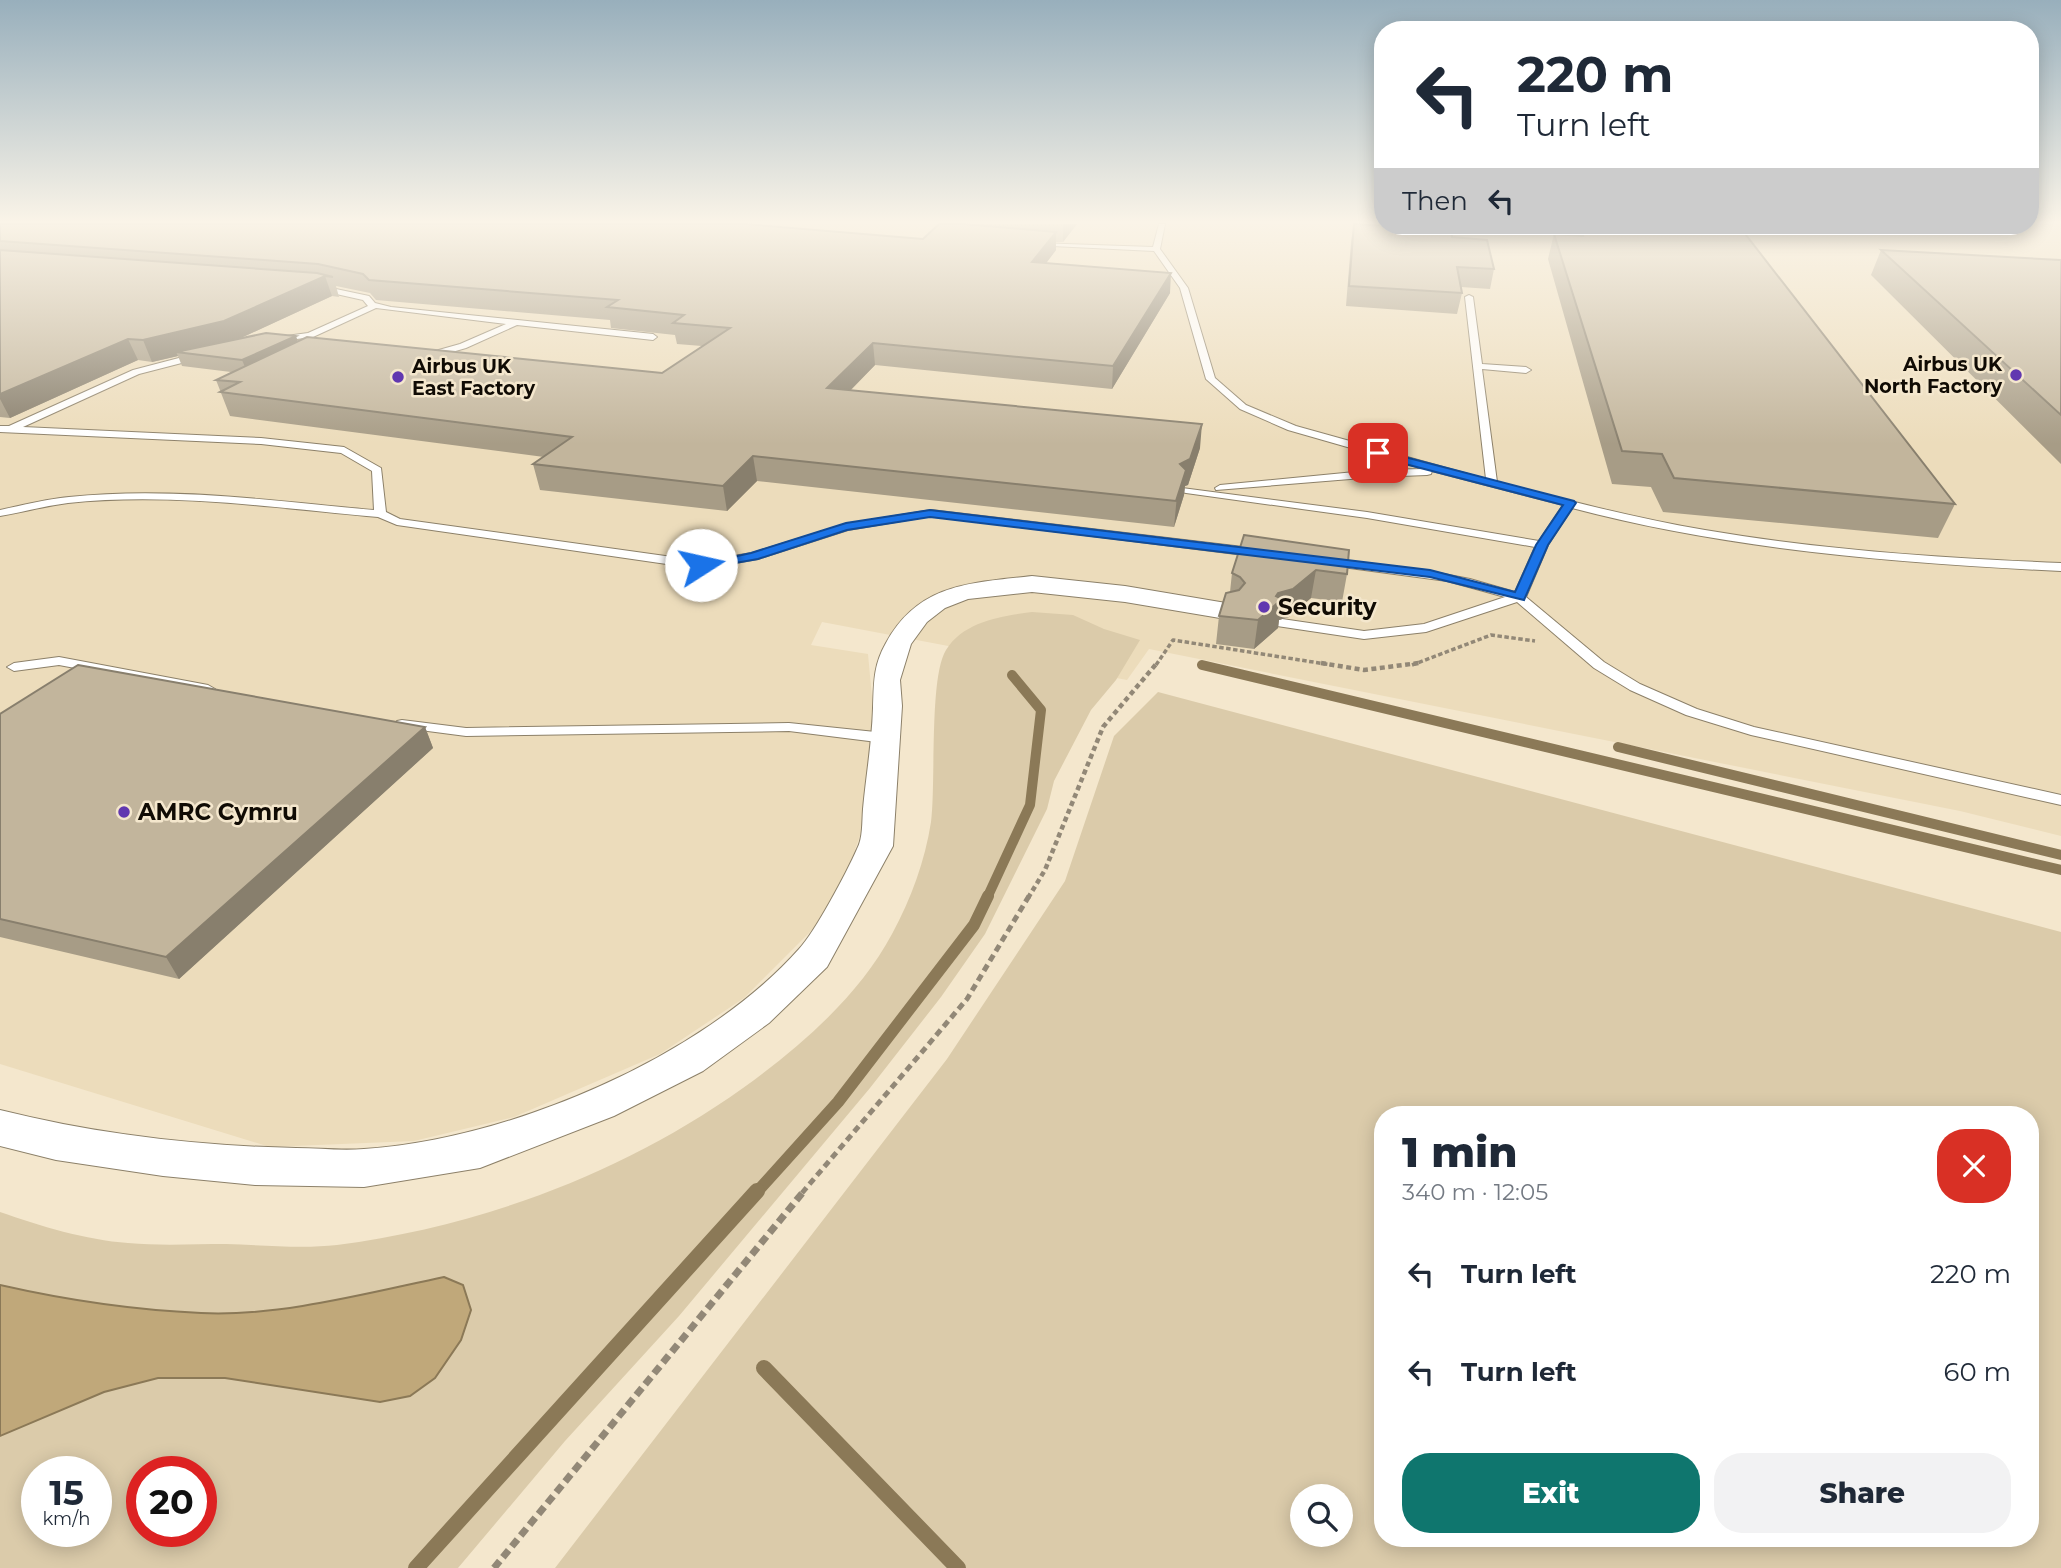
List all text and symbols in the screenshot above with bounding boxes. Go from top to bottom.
text: 220 m [1517,45,1673,104]
icon: left [1402,49,1493,140]
text: Turn left [1517,105,1651,144]
icon: left [1482,182,1520,220]
text: Then [1402,185,1468,217]
place label: Airbus UK North Factory [1864,353,2003,398]
place label: Airbus UK East Factory [411,355,536,400]
marker: Airbus UK North Factory [2008,367,2024,383]
marker: Airbus UK East Factory [390,369,406,385]
pin [1348,423,1408,483]
icon: arrive [1359,434,1397,472]
position arrow [664,528,738,602]
place label: Security [1278,593,1377,621]
marker: Security [1256,599,1272,615]
place label: AMRC Cymru [137,798,298,826]
marker: AMRC Cymru [116,804,132,820]
text: 1 min [1402,1126,1518,1178]
button: close [1937,1129,2011,1203]
text: 340 m · 12:05 [1402,1178,1548,1206]
icon: left [1402,1255,1440,1293]
text: Turn left [1461,1258,1577,1290]
text: 220 m [1930,1258,2011,1290]
icon: left [1402,1353,1440,1391]
text: Turn left [1461,1356,1577,1388]
text: 60 m [1944,1356,2011,1388]
button: Exit [1402,1453,1700,1533]
button: Share [1714,1453,2011,1533]
speed limit sign: 20 [126,1456,217,1547]
text: 15 [49,1471,84,1514]
map controls [1290,1484,1353,1547]
button: search [1290,1484,1353,1547]
text: km/h [42,1508,91,1530]

